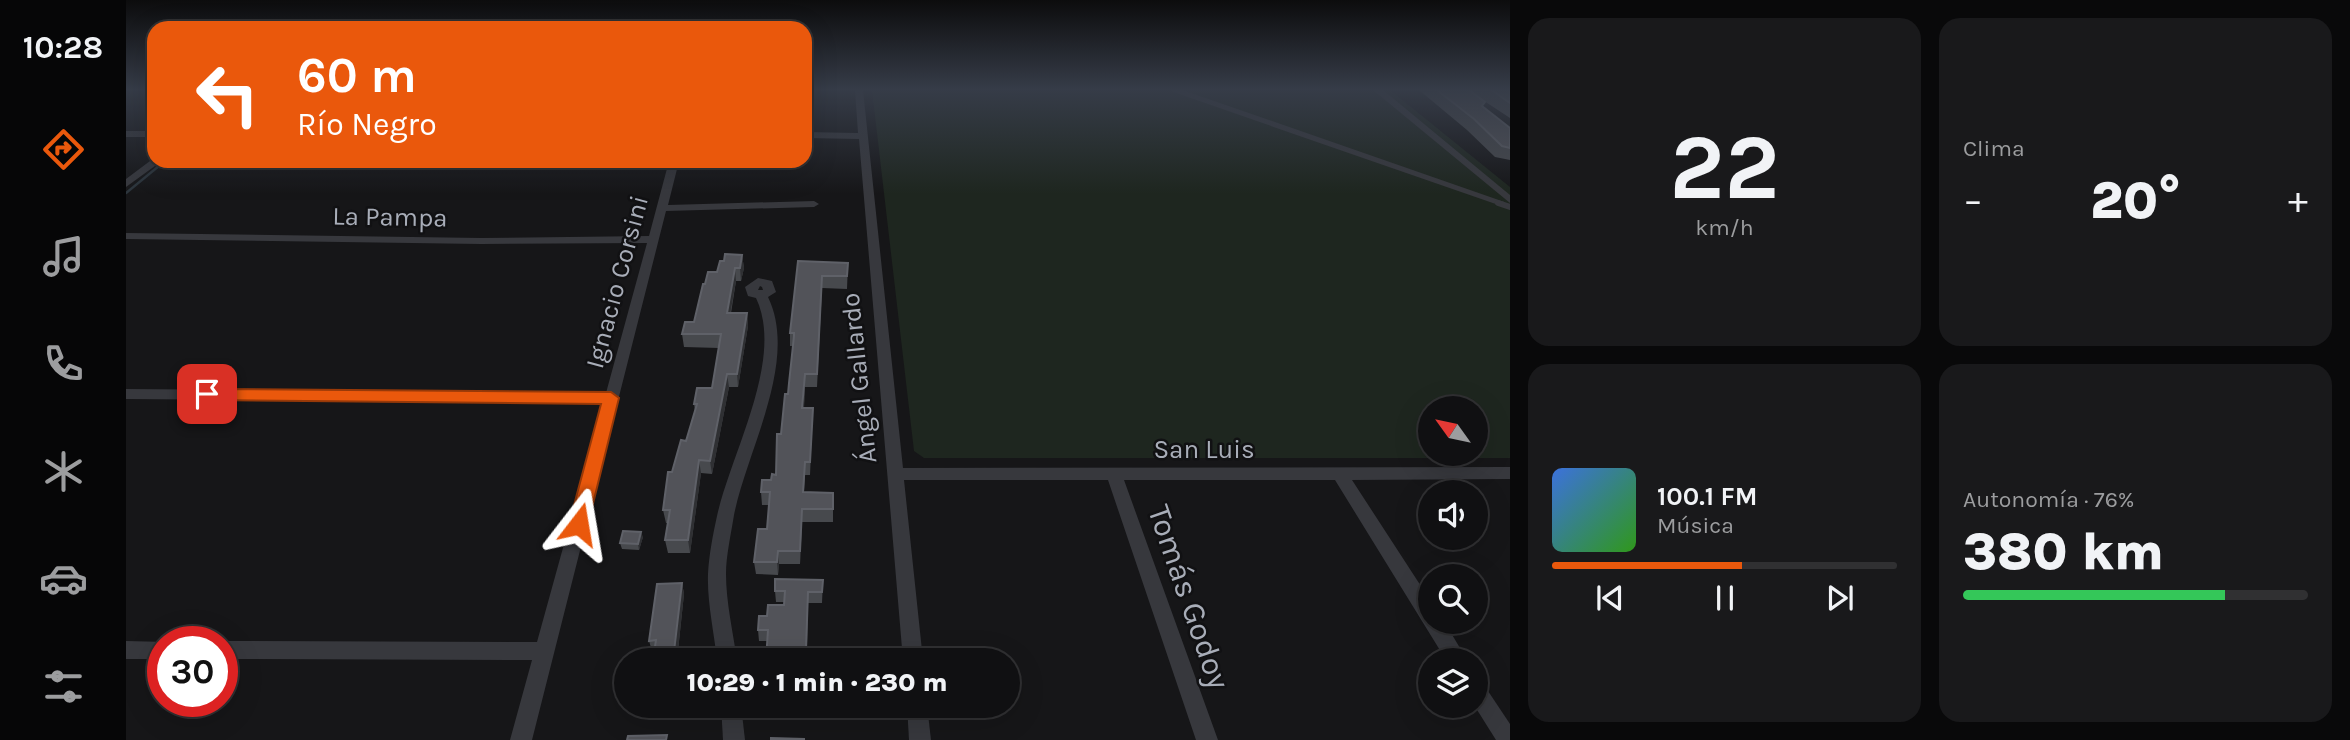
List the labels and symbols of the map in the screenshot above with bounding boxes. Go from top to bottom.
street label: Ignacio Corsini [579,192,655,372]
street label: La Pampa [332,200,448,234]
street label: Ángel Gallardo [834,291,883,465]
pin [177,364,237,424]
north arrow [1418,396,1488,466]
street label: San Luis [1153,434,1255,465]
position arrow [542,487,616,561]
street label: Tomás Godoy [1140,500,1238,694]
speed limit sign: 30 [147,626,238,717]

